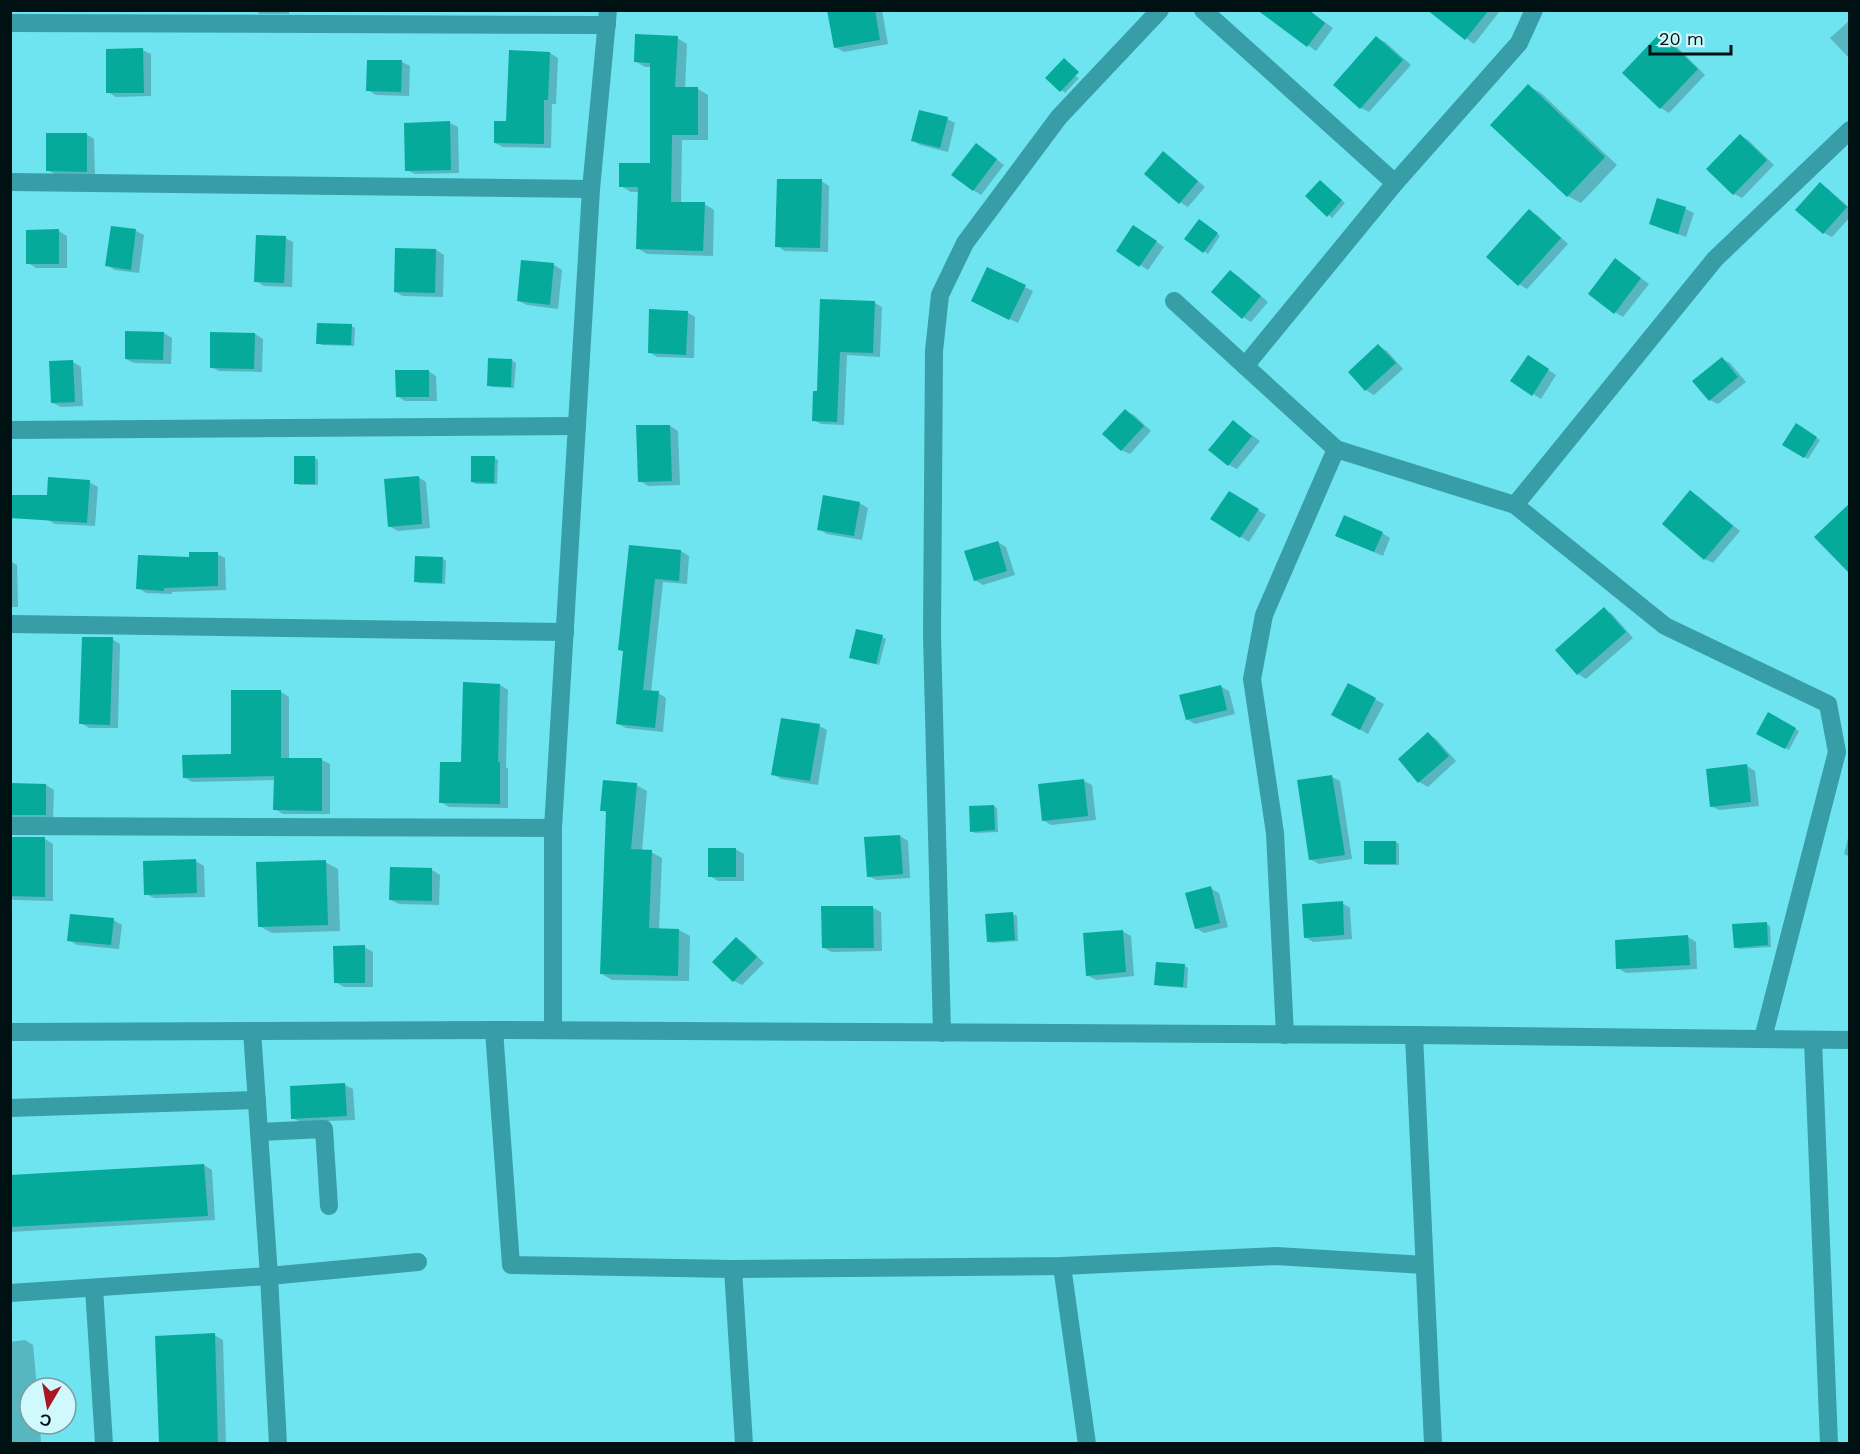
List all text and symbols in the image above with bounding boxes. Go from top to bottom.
scale bar [1650,18,1731,56]
text: 20 m [1659,28,1704,49]
north arrow [18,1376,78,1436]
text: С [38,1410,53,1431]

